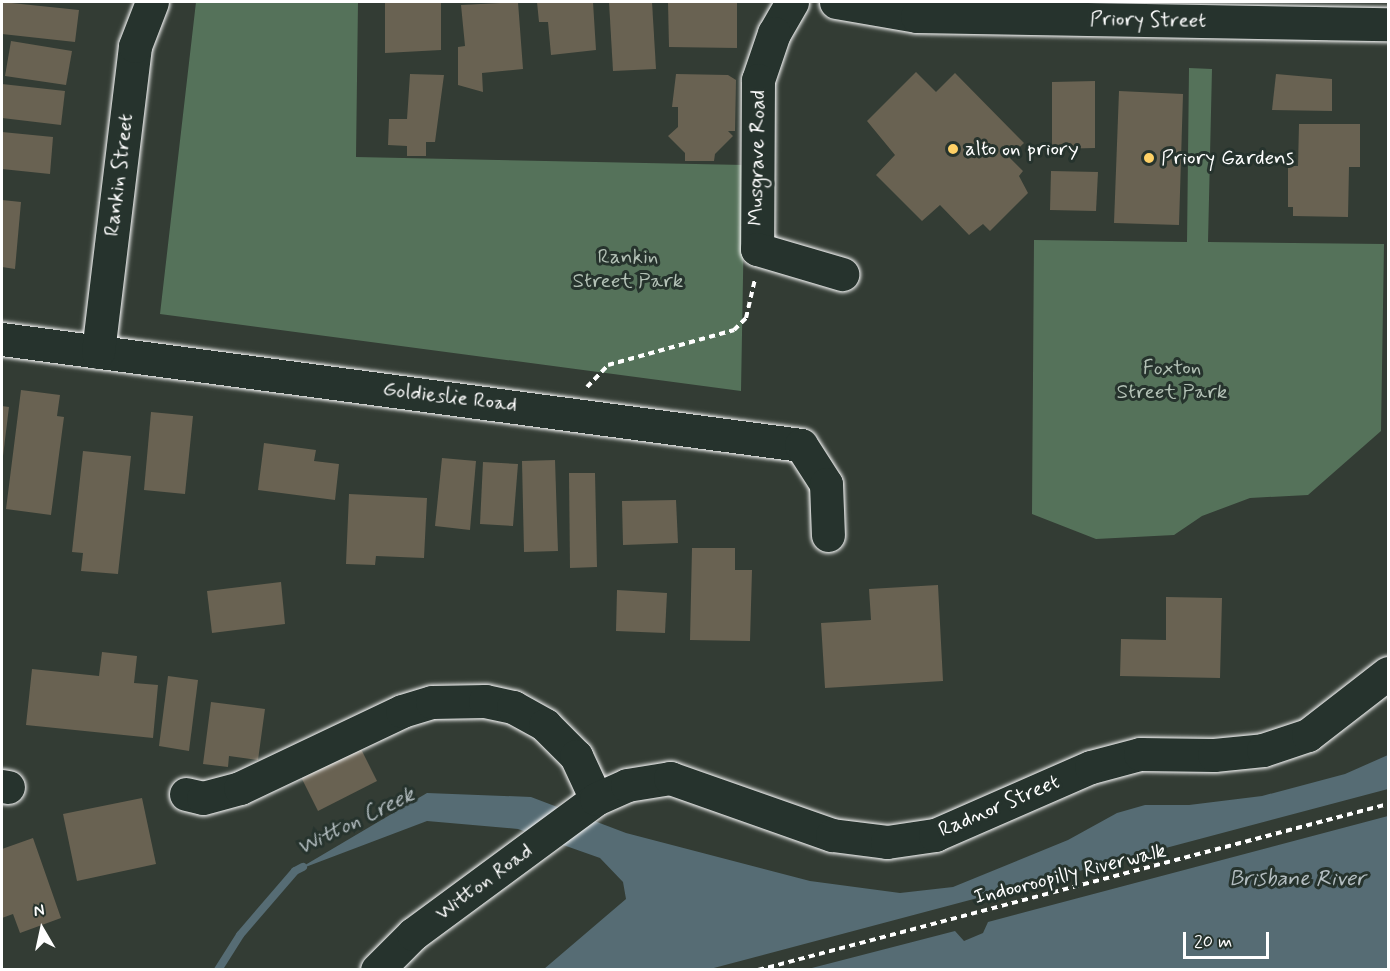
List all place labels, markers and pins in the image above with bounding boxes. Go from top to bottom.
place label: alto on priory [965,136,1077,162]
marker: alto on priory [946,142,960,156]
place label: Priory Gardens [1161,145,1293,171]
marker: Priory Gardens [1142,151,1156,165]

